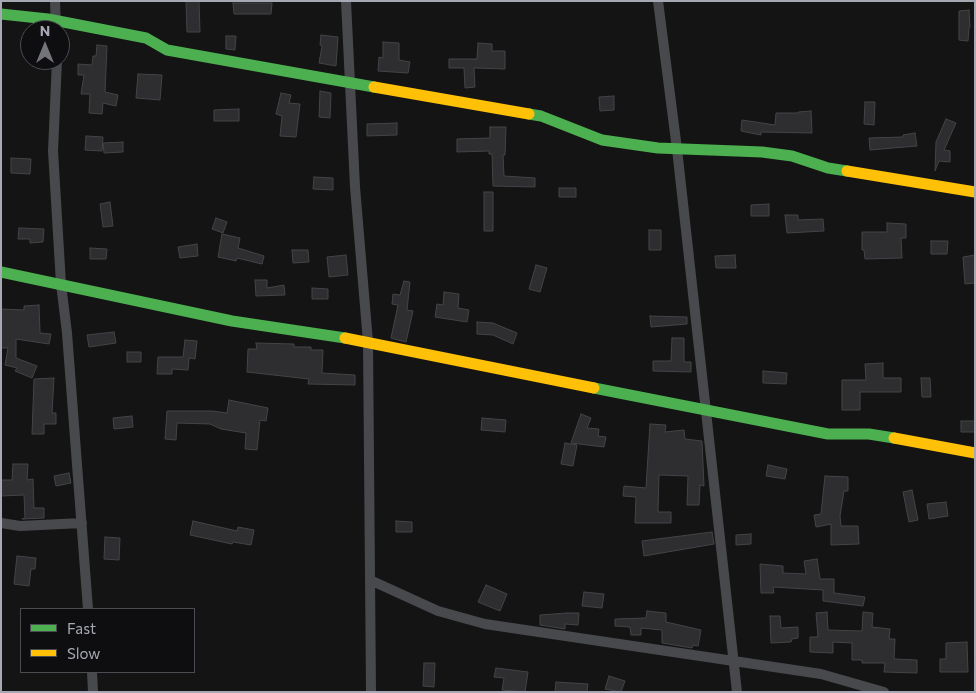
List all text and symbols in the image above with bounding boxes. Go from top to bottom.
north arrow [20,20,70,70]
text: N [40,22,50,39]
legend [20,608,195,673]
text: Fast [67,619,96,637]
text: Slow [67,644,100,662]

